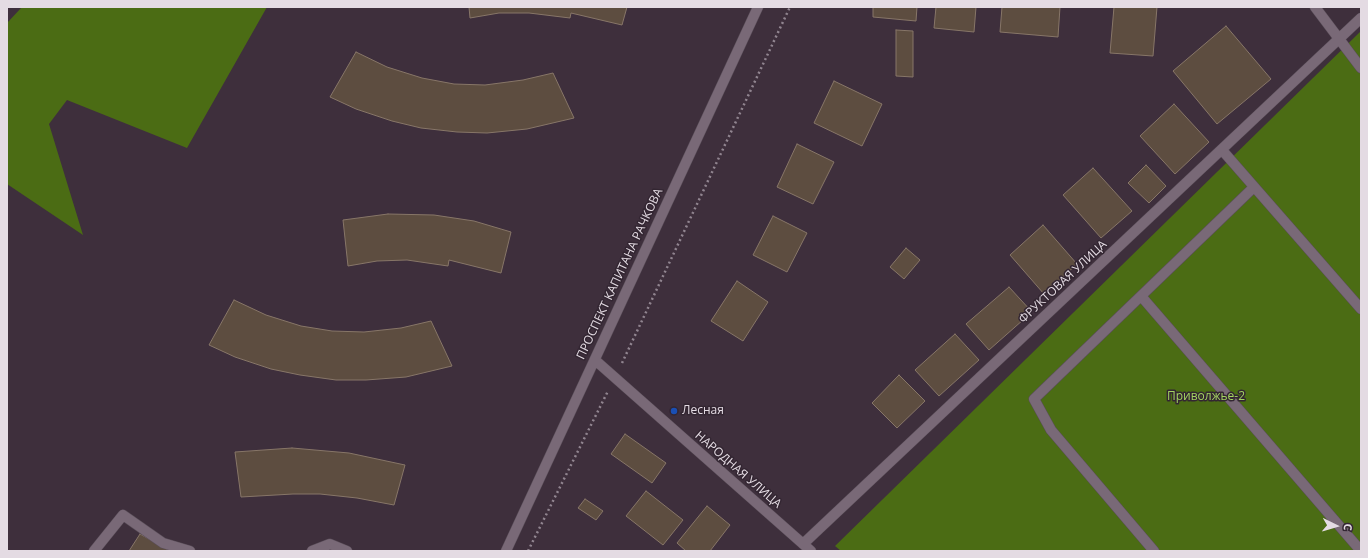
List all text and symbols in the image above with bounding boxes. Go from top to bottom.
street label: ПРОСПЕКТ КАПИТАНА РАЧКОВА [574,186,666,362]
street label: ФРУКТОВАЯ УЛИЦА [1016,238,1110,326]
park label: Приволжье-2 [1167,390,1245,404]
place label: Лесная [682,404,724,418]
marker: Лесная [669,406,679,416]
street label: НАРОДНАЯ УЛИЦА [692,429,784,511]
north arrow [1316,506,1356,546]
text: С [1341,523,1356,531]

